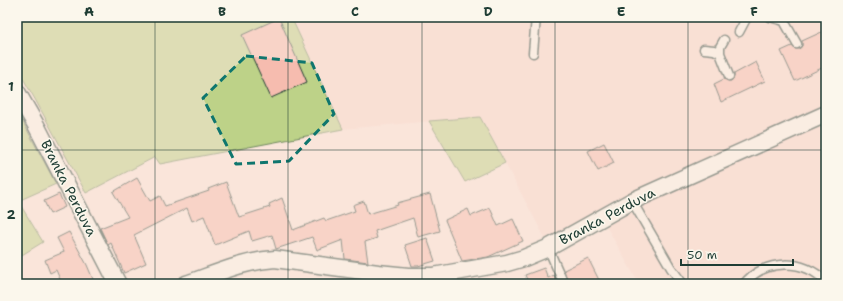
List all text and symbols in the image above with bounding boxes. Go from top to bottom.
text: A [84,3,94,20]
text: B [218,3,226,20]
text: C [351,3,359,20]
text: D [483,3,493,20]
text: E [617,3,626,20]
text: F [750,3,758,20]
text: 1 [8,78,14,95]
street label: Branka Perduva [37,137,101,240]
street label: Branka Perduva [556,183,658,249]
text: 2 [6,206,16,223]
scale bar [681,241,793,267]
text: 50 m [687,247,717,263]

